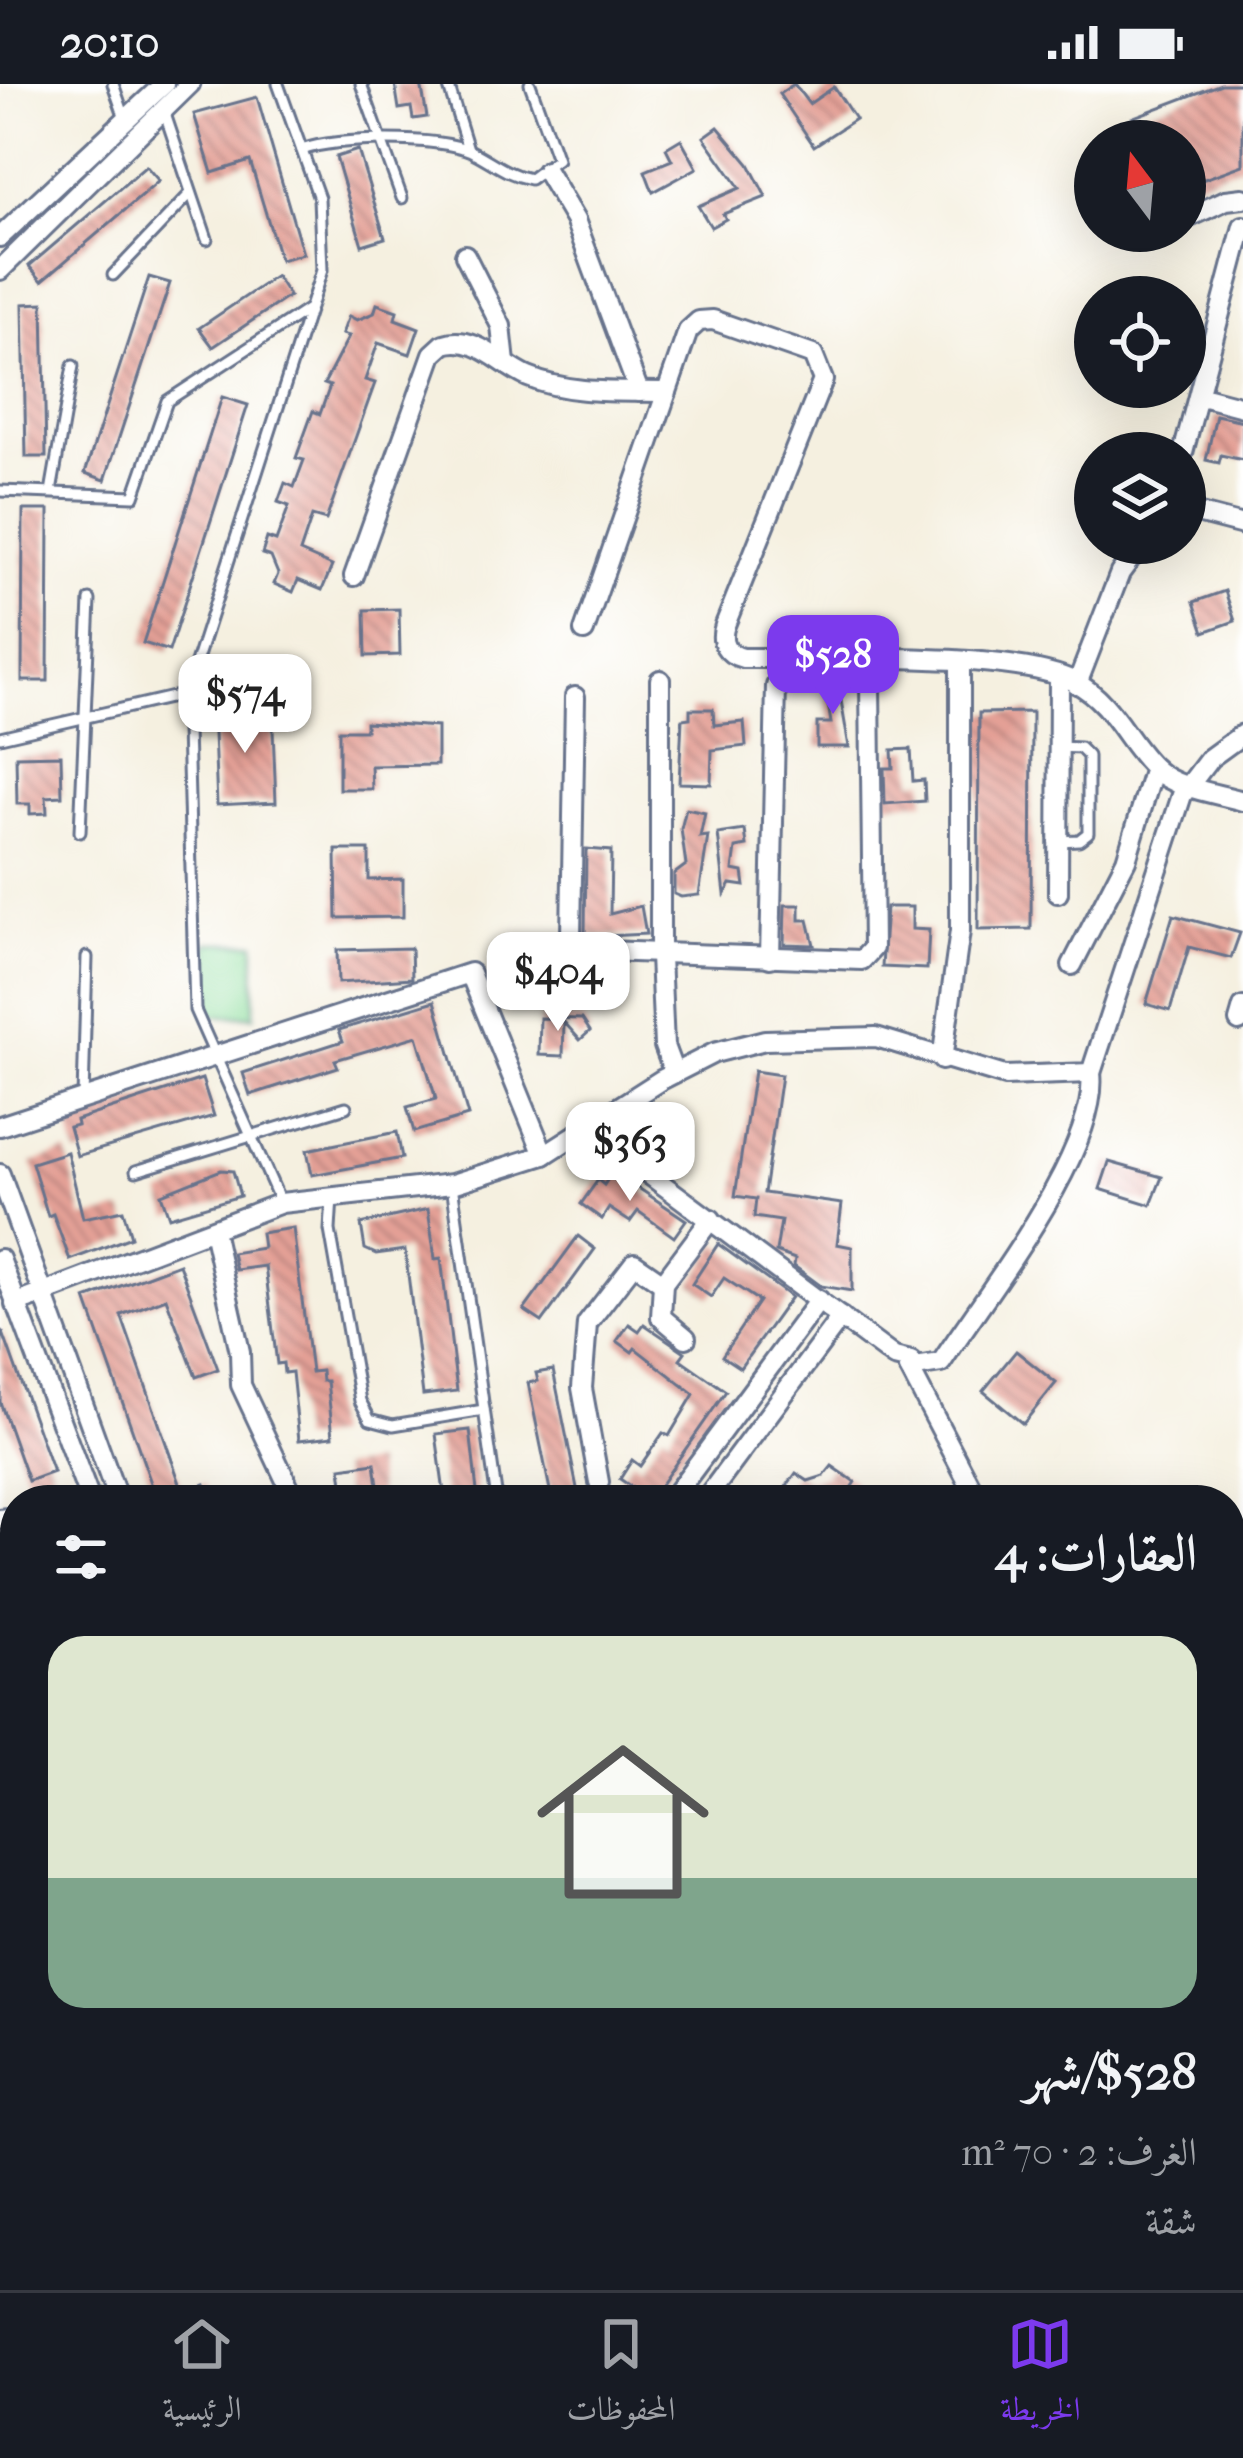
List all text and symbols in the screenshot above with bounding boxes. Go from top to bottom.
text: 20:10 [60,16,160,69]
north arrow [1074,120,1206,252]
map controls [1074,120,1206,564]
button: locate [1074,276,1206,408]
button: layers [1074,432,1206,564]
pin: $528 [762,615,904,717]
text: $528 [794,631,872,677]
pin: $574 [174,654,316,756]
text: $574 [205,670,285,716]
pin: $404 [487,932,629,1034]
text: $404 [514,948,602,994]
pin: $363 [559,1102,701,1204]
text: $363 [593,1118,667,1164]
text: العقارات: 4 [995,1523,1197,1583]
icon: filters [48,1524,114,1590]
icon: home [515,1714,731,1930]
text: $528/شهر [1024,2042,1197,2102]
text: الغرف: 2 · 70 m² [961,2129,1197,2175]
text: شقة [1145,2198,1197,2244]
tab: الرئيسية [162,2311,242,2441]
tab: المحفوظات [567,2311,675,2441]
tab: الخريطة [1000,2311,1081,2441]

